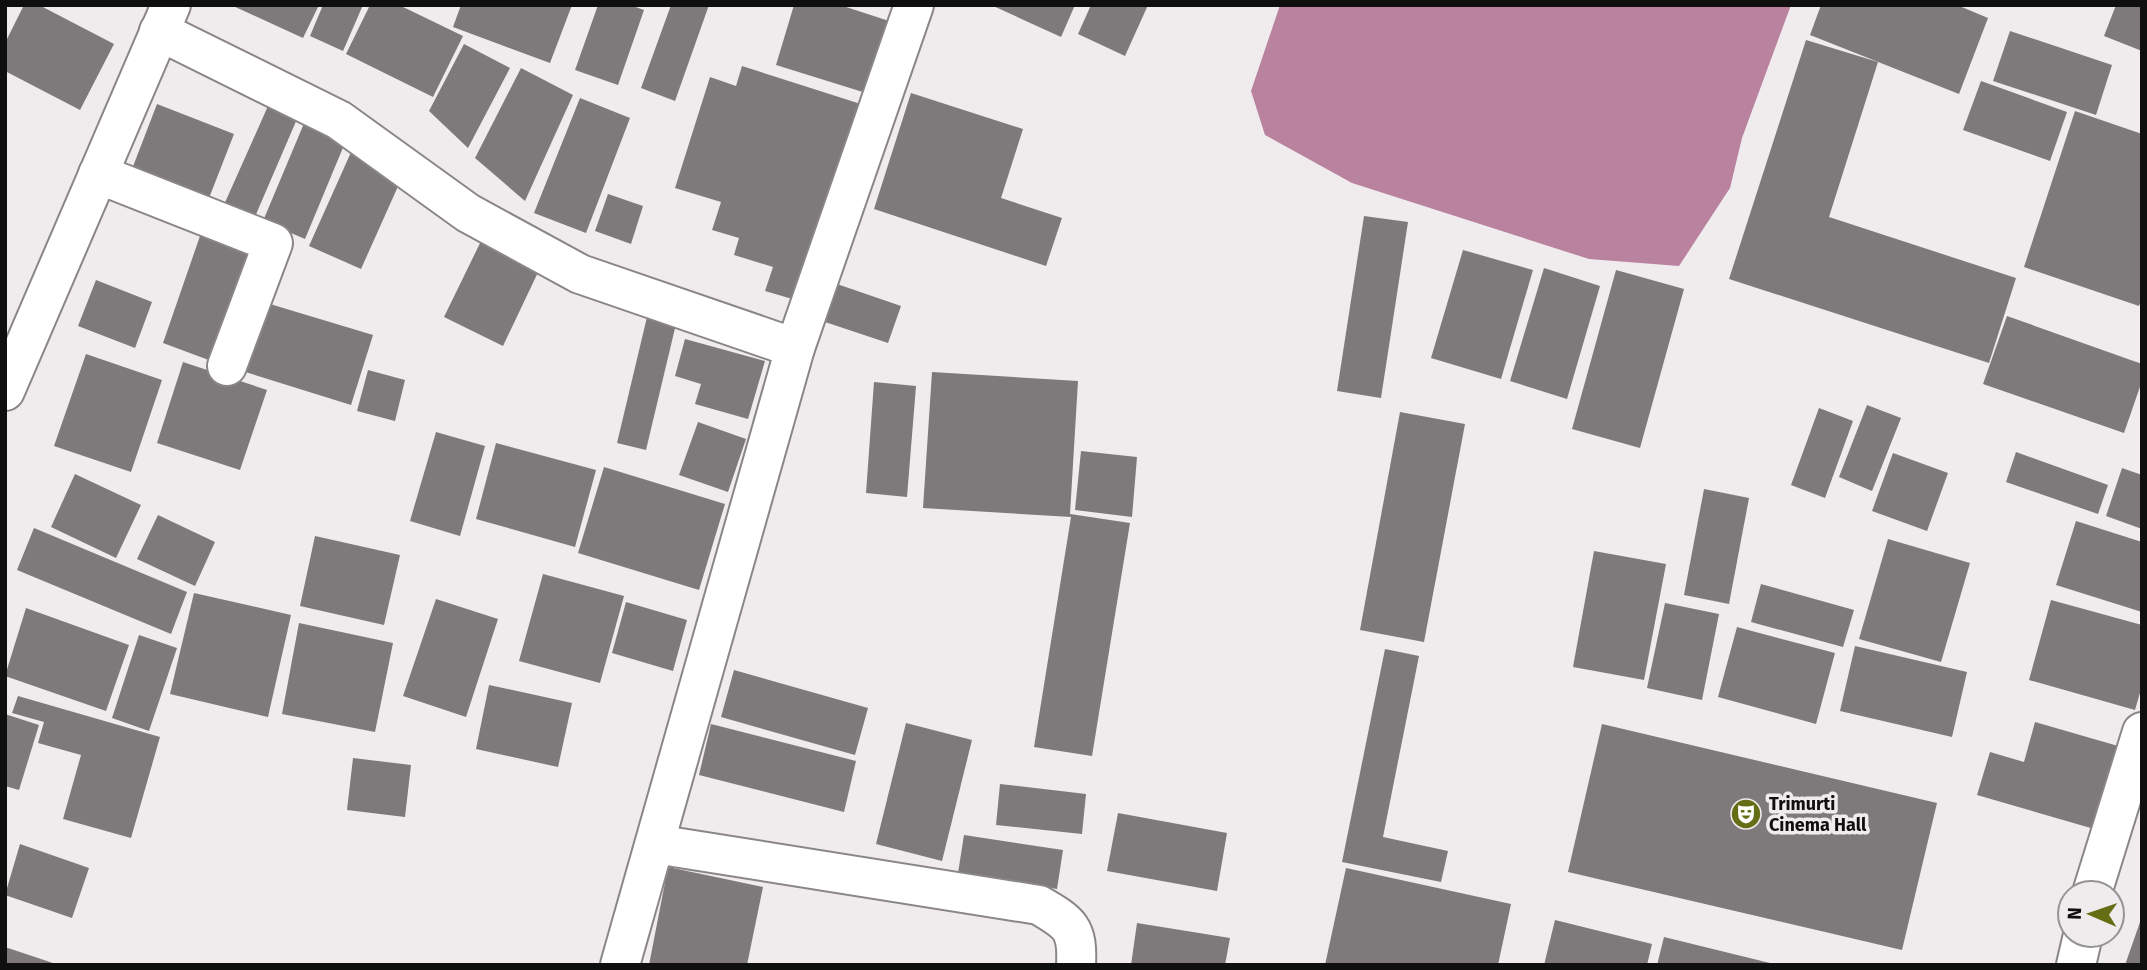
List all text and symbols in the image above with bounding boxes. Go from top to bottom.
place label: Trimurti Cinema Hall [1769,793,1867,836]
theatre icon: Trimurti Cinema Hall [1729,797,1763,831]
north arrow [2056,879,2126,949]
text: N [2063,907,2086,920]

